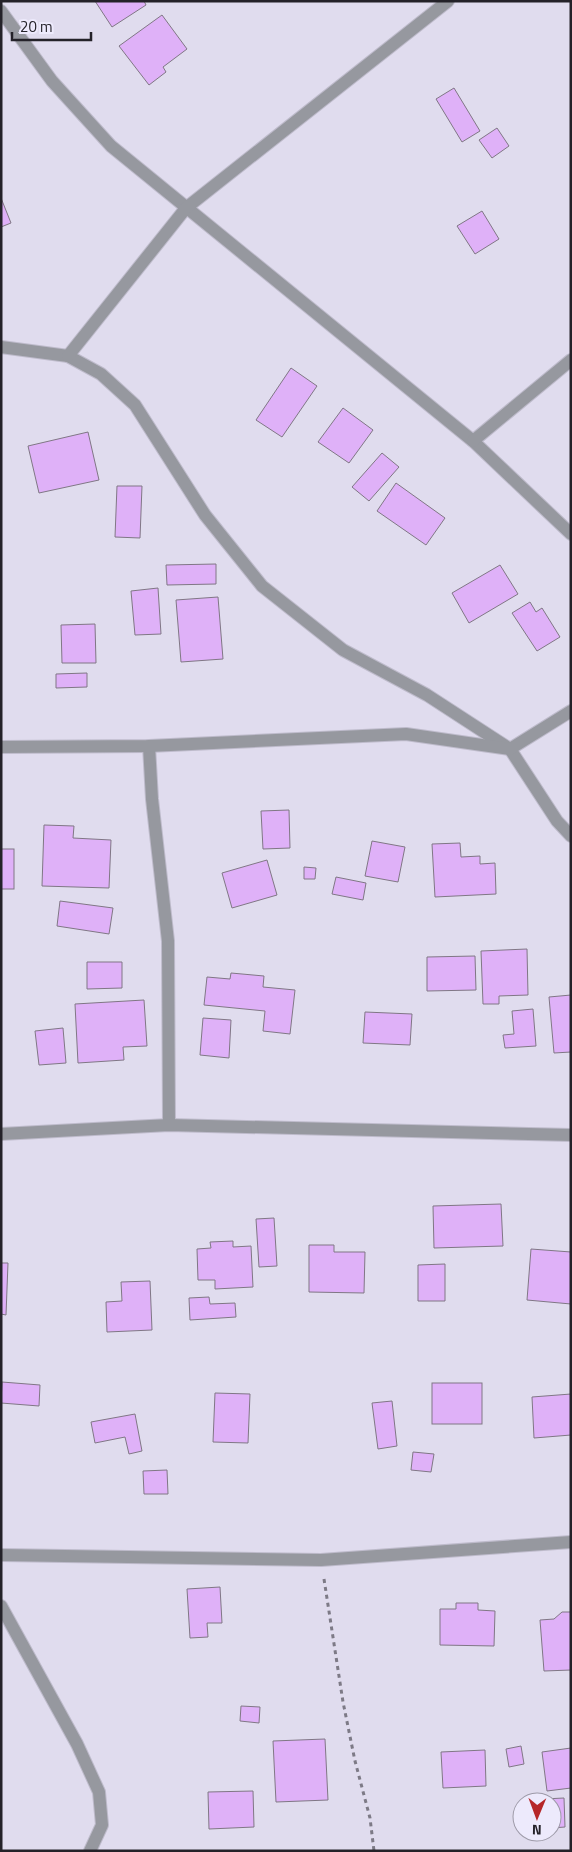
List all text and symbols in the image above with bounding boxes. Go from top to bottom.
scale bar [12,10,91,42]
text: 20 m [20,15,53,38]
north arrow [512,1792,562,1842]
text: N [532,1820,542,1841]

